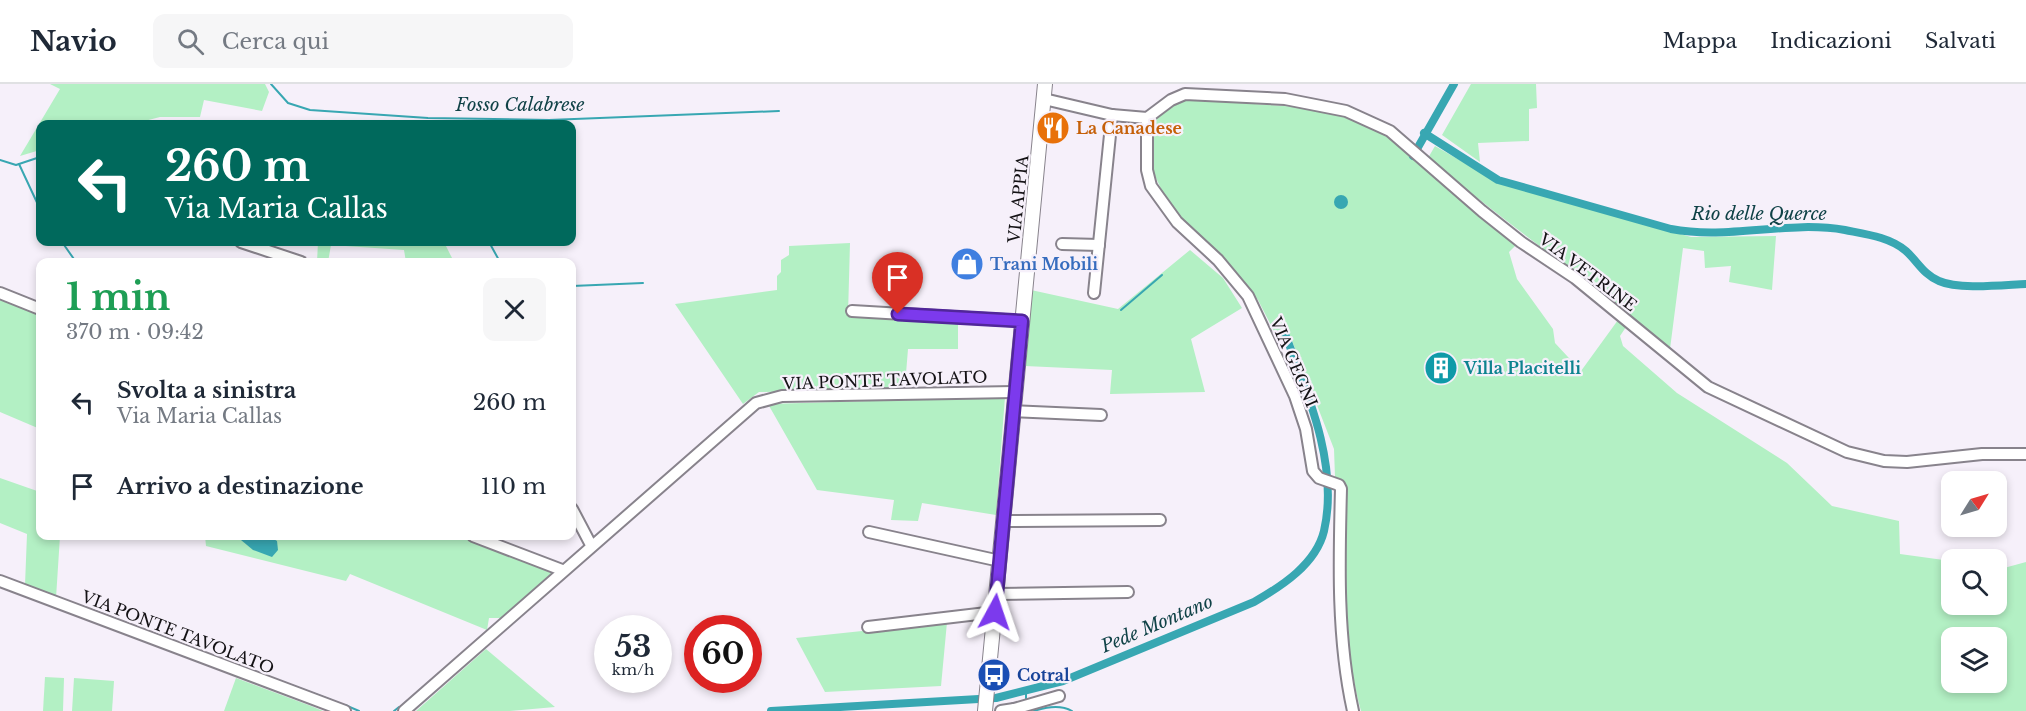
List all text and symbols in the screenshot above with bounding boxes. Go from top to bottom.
search box [153,14,573,68]
text: Navio [30,24,117,59]
icon: search [174,25,207,58]
text: Cerca qui [222,28,329,55]
text: Mappa [1662,28,1737,54]
text: Indicazioni [1770,28,1892,54]
text: Salvati [1925,28,1996,54]
water label: Fosso Calabrese [454,94,585,116]
restaurant icon: La Canadese [1035,110,1071,146]
place label: La Canadese [1076,118,1182,138]
text: 260 m [165,140,310,192]
icon: left [66,144,144,222]
street label: VIA APPIA [1003,153,1033,245]
text: Via Maria Callas [165,192,388,225]
water label: Rio delle Querce [1690,203,1827,225]
street label: VIA VETRINE [1534,228,1641,315]
shop icon: Trani Mobili [949,246,985,282]
pin [872,252,923,314]
place label: Trani Mobili [990,254,1098,274]
icon: arrive [881,261,914,294]
text: 1 min [66,275,170,320]
button: close [483,278,546,341]
street label: VIA GEGNI [1266,313,1322,410]
text: 370 m · 09:42 [66,320,204,344]
building icon: Villa Placitelli [1423,350,1459,386]
place label: Villa Placitelli [1463,358,1581,378]
street label: VIA PONTE TAVOLATO [781,366,988,394]
text: Svolta a sinistra [117,377,296,404]
icon: left [66,386,99,419]
text: 260 m [473,389,546,416]
text: Via Maria Callas [117,404,282,428]
icon: arrive [66,470,99,503]
north arrow [1941,471,2007,537]
map controls [1941,471,2007,693]
text: Arrivo a destinazione [117,473,364,500]
text: 110 m [481,473,546,500]
button: search [1941,549,2007,615]
position arrow [963,580,1027,644]
street label: VIA PONTE TAVOLATO [78,586,277,678]
water label: Pede Montano [1097,591,1216,658]
speed limit sign: 60 [684,615,762,693]
button: layers [1941,627,2007,693]
text: 53 [615,628,651,665]
bus stop icon: Cotral [976,657,1012,693]
text: km/h [612,660,654,679]
place label: Cotral [1017,665,1070,685]

